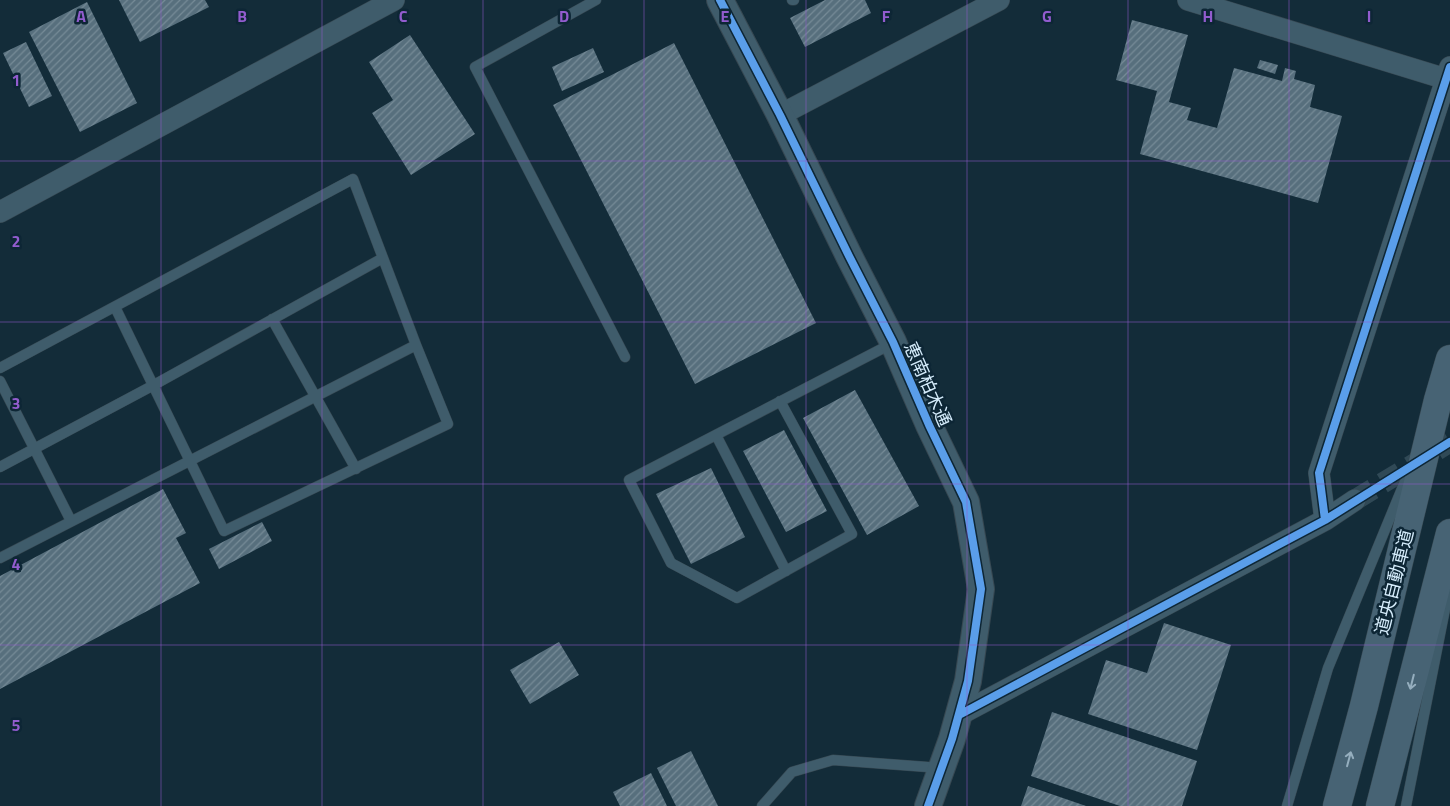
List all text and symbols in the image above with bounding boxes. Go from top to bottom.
text: A [76,4,86,28]
text: B [237,4,247,28]
text: C [399,4,408,28]
text: D [559,4,569,28]
text: E [721,4,730,28]
text: F [882,4,891,28]
text: G [1042,4,1052,28]
text: H [1203,4,1213,28]
text: I [1367,4,1371,28]
text: 1 [12,68,20,92]
text: 2 [12,229,20,253]
street label: 恵南柏木通 [897,337,959,431]
text: 3 [12,391,20,415]
street label: 道央自動車道 [1368,526,1420,638]
text: 4 [12,552,21,576]
one-way arrow [1407,673,1416,689]
text: 5 [12,713,21,737]
one-way arrow [1345,751,1355,767]

